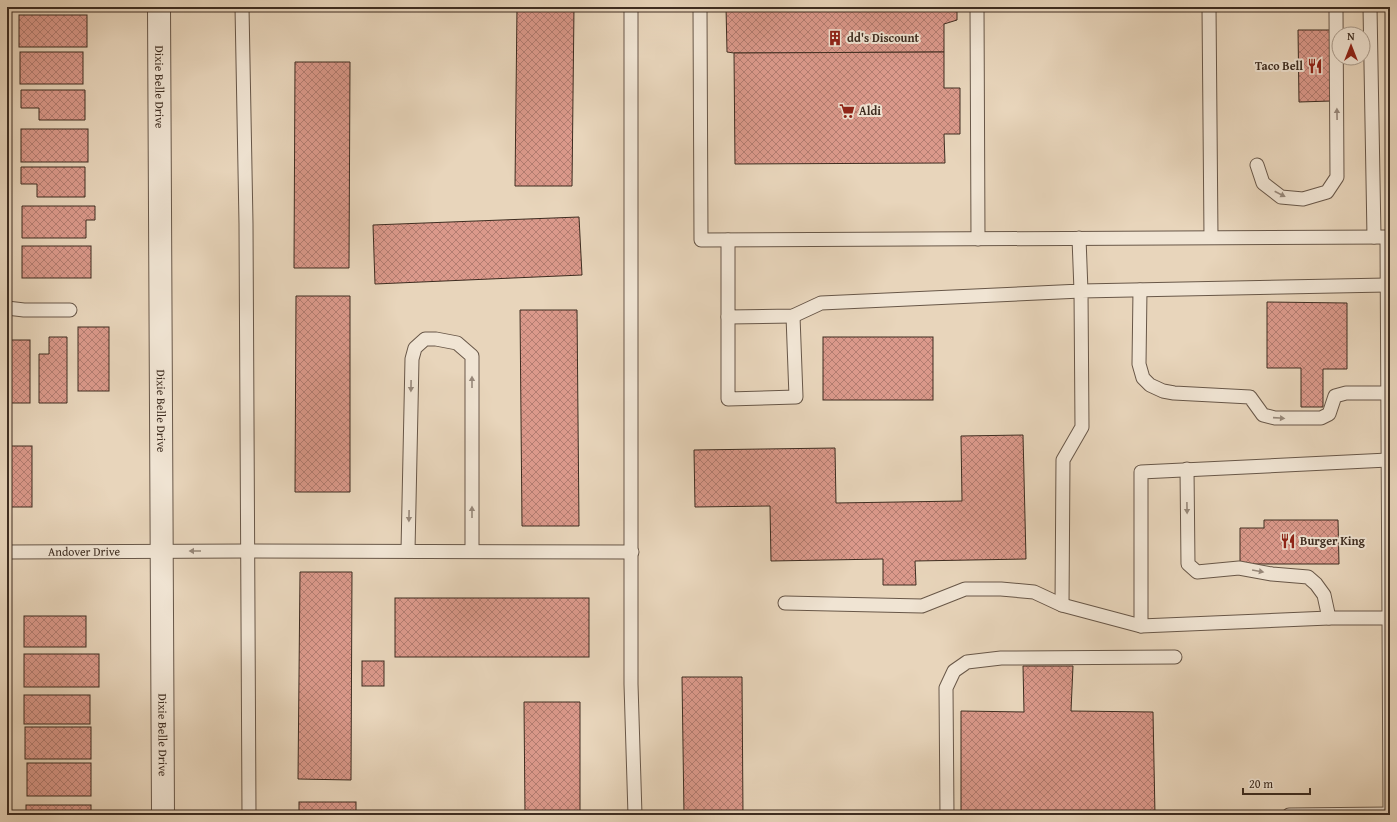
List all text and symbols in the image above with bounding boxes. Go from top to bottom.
north arrow [1331,26,1371,66]
text: N [1347,28,1355,44]
building icon: dd's Discount [826,29,844,47]
place label: dd's Discount [847,29,920,46]
street label: Dixie Belle Drive [151,45,169,129]
place label: Taco Bell [1255,57,1303,74]
restaurant icon: Taco Bell [1306,57,1324,75]
supermarket icon: Aldi [838,102,856,120]
place label: Aldi [859,102,881,119]
one-way arrow [1334,108,1341,120]
one-way arrow [1274,191,1286,197]
street label: Dixie Belle Drive [153,369,170,453]
one-way arrow [469,375,475,388]
one-way arrow [408,380,414,393]
one-way arrow [1273,414,1285,421]
one-way arrow [1184,502,1190,515]
one-way arrow [469,505,475,518]
one-way arrow [405,510,412,522]
restaurant icon: Burger King [1279,532,1297,550]
place label: Burger King [1300,532,1366,549]
street label: Andover Drive [48,543,121,560]
one-way arrow [188,548,201,554]
one-way arrow [1252,569,1264,575]
street label: Dixie Belle Drive [154,693,172,777]
scale bar [1243,770,1310,796]
text: 20 m [1249,775,1273,792]

